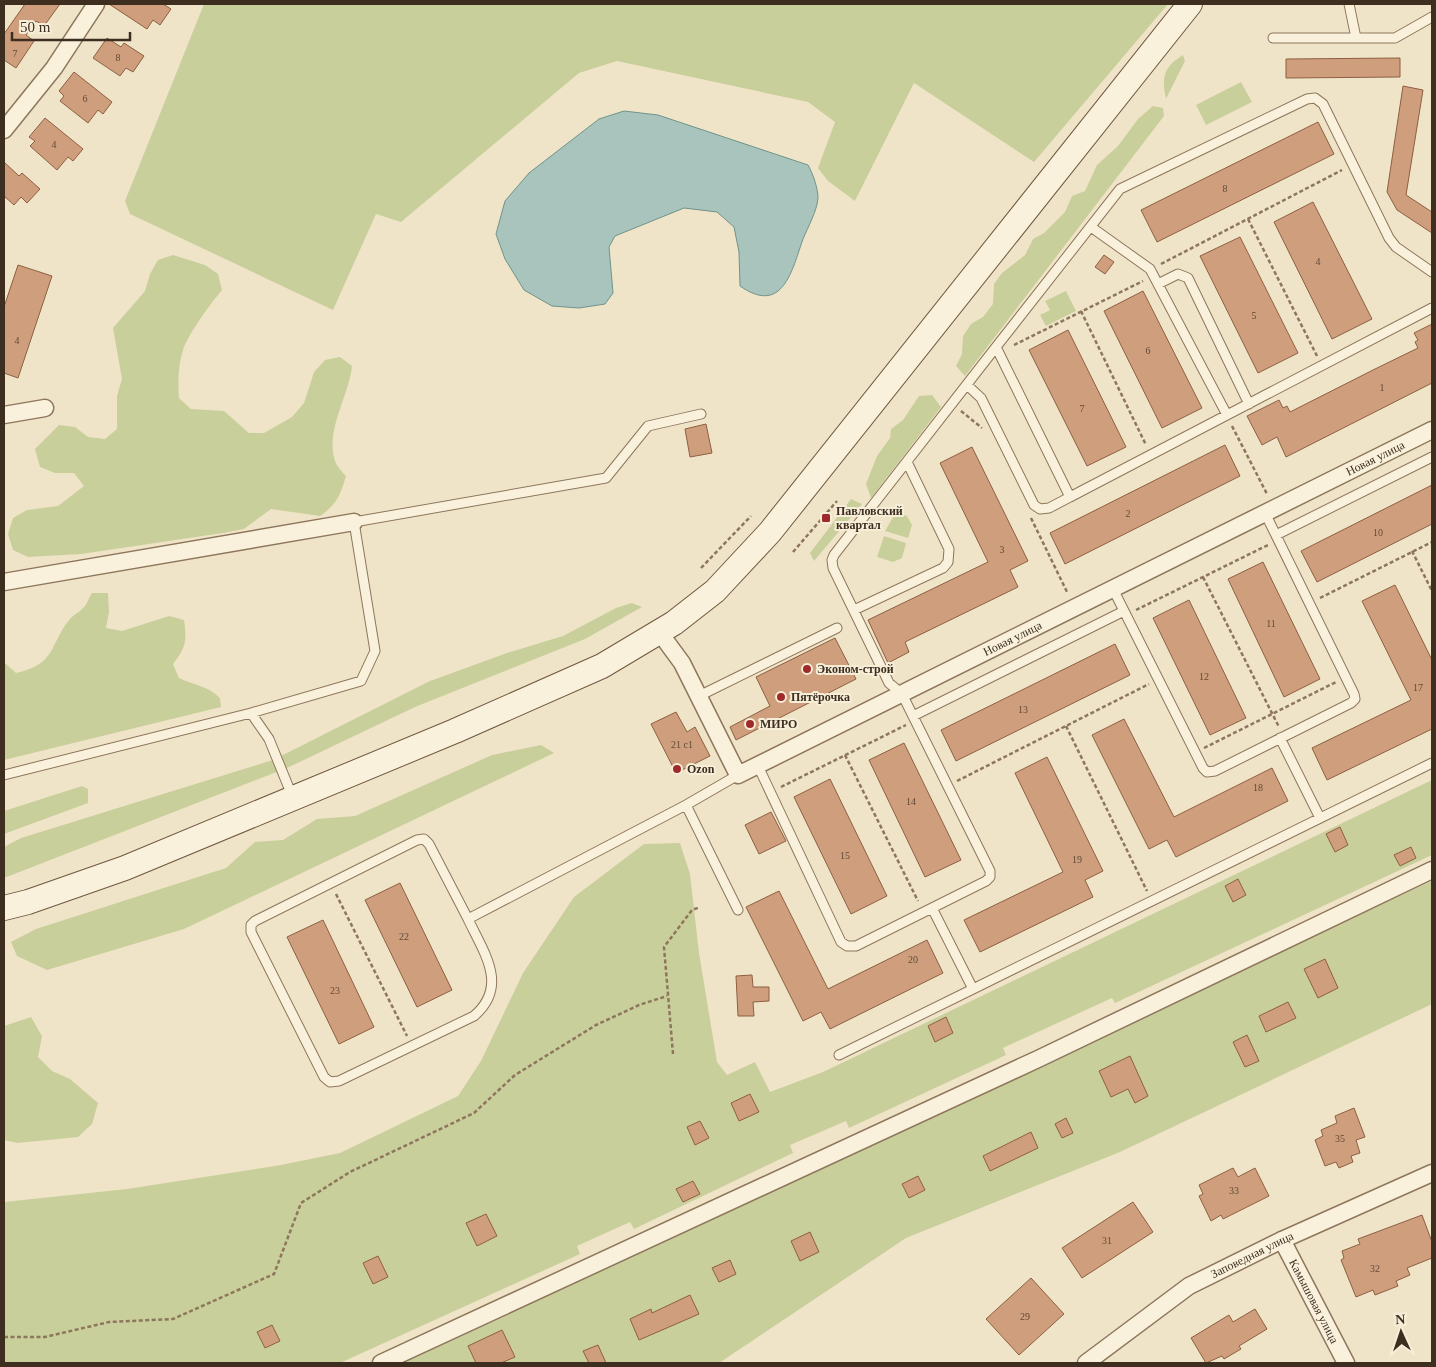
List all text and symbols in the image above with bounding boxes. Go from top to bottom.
scale bar [12,10,130,42]
text: 50 m [20,19,51,35]
house number: 7 [13,48,18,59]
house number: 8 [116,52,121,63]
house number: 6 [83,93,88,104]
house number: 4 [52,139,57,150]
house number: 8 [1223,183,1228,194]
house number: 4 [1316,256,1321,267]
house number: 5 [1252,310,1257,321]
house number: 4 [15,335,20,346]
house number: 6 [1146,345,1151,356]
house number: 1 [1380,382,1385,393]
house number: 7 [1080,403,1085,414]
street label: Новая улица [1344,437,1407,479]
place label: Павловский квартал [836,504,903,532]
house number: 2 [1126,508,1131,519]
marker: Павловский квартал [820,512,832,524]
house number: 10 [1373,527,1383,538]
house number: 3 [1000,544,1005,555]
street label: Новая улица [981,618,1045,659]
house number: 11 [1266,618,1276,629]
place label: Эконом-строй [817,662,894,676]
marker: Эконом-строй [801,663,813,675]
house number: 12 [1199,671,1209,682]
house number: 17 [1413,682,1423,693]
place label: Пятёрочка [791,690,850,704]
marker: Пятёрочка [775,691,787,703]
house number: 13 [1018,704,1028,715]
place label: МИРО [760,717,797,731]
marker: МИРО [744,718,756,730]
house number: 21 с1 [671,739,693,750]
place label: Ozon [687,762,715,776]
marker: Ozon [671,763,683,775]
house number: 18 [1253,782,1263,793]
house number: 14 [906,796,916,807]
house number: 15 [840,850,850,861]
house number: 19 [1072,854,1082,865]
house number: 22 [399,931,409,942]
house number: 20 [908,954,918,965]
house number: 23 [330,985,340,996]
house number: 35 [1335,1133,1345,1144]
house number: 33 [1229,1185,1239,1196]
street label: Заповедная улица [1208,1228,1296,1281]
house number: 31 [1102,1235,1112,1246]
street label: Камышовая улица [1286,1257,1342,1346]
house number: 32 [1370,1263,1380,1274]
north arrow [1376,1307,1426,1357]
house number: 29 [1020,1311,1030,1322]
text: N [1395,1312,1406,1327]

